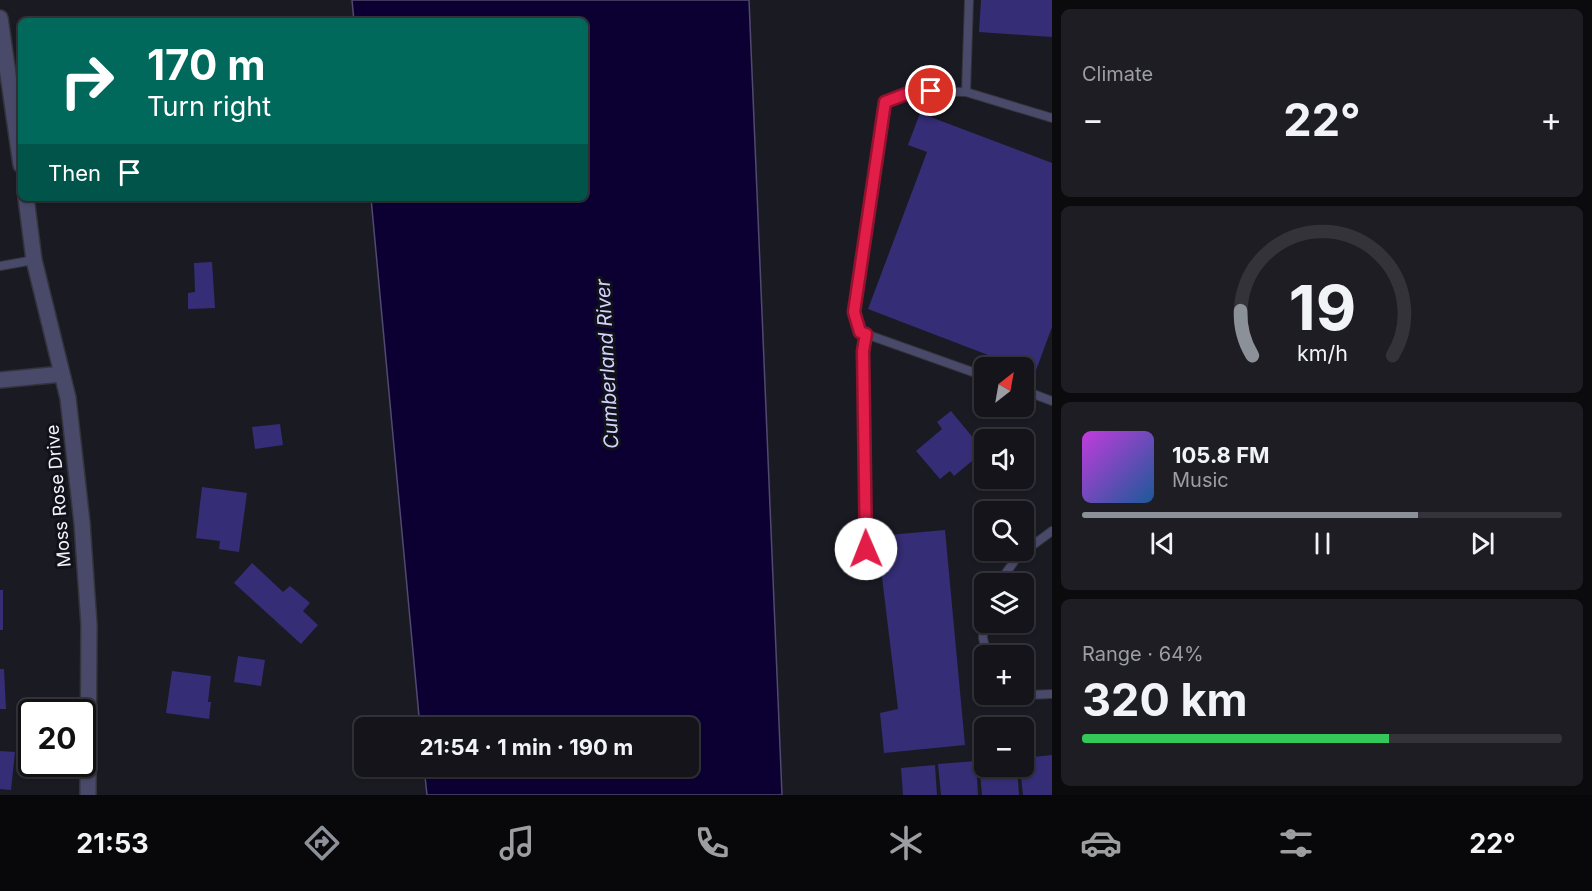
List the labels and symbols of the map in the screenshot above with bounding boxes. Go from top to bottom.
pin [905,65,956,116]
water label: Cumberland River [591,278,623,450]
north arrow [974,357,1034,417]
street label: Moss Rose Drive [41,424,75,568]
position arrow [834,517,898,581]
speed limit sign: 20 [18,699,96,777]

